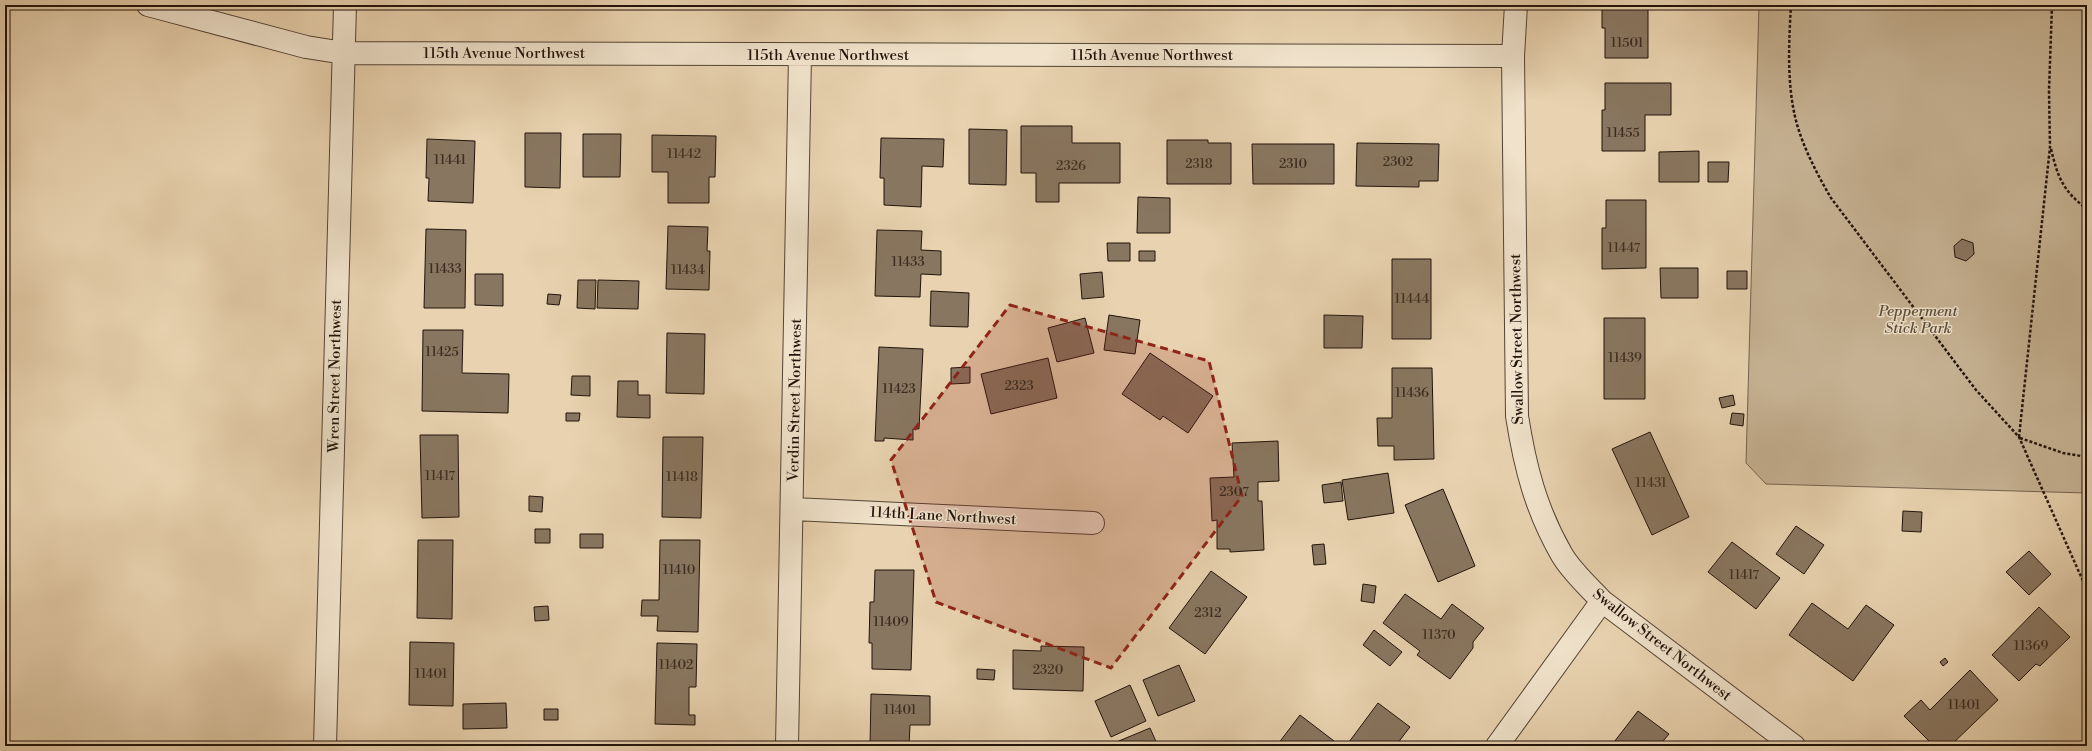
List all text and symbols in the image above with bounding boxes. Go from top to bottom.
house number: 11501 [1611,35,1644,51]
street label: 115th Avenue Northwest [423,44,586,63]
street label: 115th Avenue Northwest [747,46,910,65]
street label: 115th Avenue Northwest [1071,46,1234,65]
house number: 11455 [1606,125,1640,141]
house number: 11442 [667,146,701,162]
house number: 11441 [434,152,467,168]
house number: 2302 [1383,154,1413,170]
house number: 2318 [1185,156,1213,172]
house number: 2310 [1279,156,1307,172]
house number: 2326 [1056,158,1086,174]
house number: 11447 [1608,240,1641,256]
street label: Swallow Street Northwest [1506,253,1528,425]
house number: 11433 [891,254,925,270]
house number: 11433 [428,261,462,277]
house number: 11434 [671,262,705,278]
house number: 11444 [1395,291,1430,307]
street label: Wren Street Northwest [324,299,346,454]
park label: Pepperment Stick Park [1878,302,1958,338]
street label: Verdin Street Northwest [784,318,806,483]
house number: 11425 [425,344,459,360]
house number: 11439 [1608,350,1642,366]
house number: 2323 [1004,378,1034,394]
house number: 11423 [882,381,916,397]
house number: 11436 [1395,385,1429,401]
house number: 11417 [425,468,456,484]
house number: 11418 [666,469,698,485]
house number: 11431 [1635,475,1667,491]
house number: 2307 [1219,484,1249,500]
street label: 114th Lane Northwest [869,503,1018,529]
house number: 11410 [663,562,696,578]
house number: 11417 [1729,567,1760,583]
street label: Swallow Street Northwest [1589,585,1736,706]
house number: 2312 [1194,605,1222,621]
house number: 11409 [873,614,909,630]
house number: 11370 [1422,627,1456,643]
house number: 11369 [2014,638,2048,654]
house number: 11402 [659,657,693,673]
house number: 2320 [1033,662,1064,678]
house number: 11401 [415,666,448,682]
house number: 11401 [1948,697,1981,713]
house number: 11401 [884,702,917,718]

